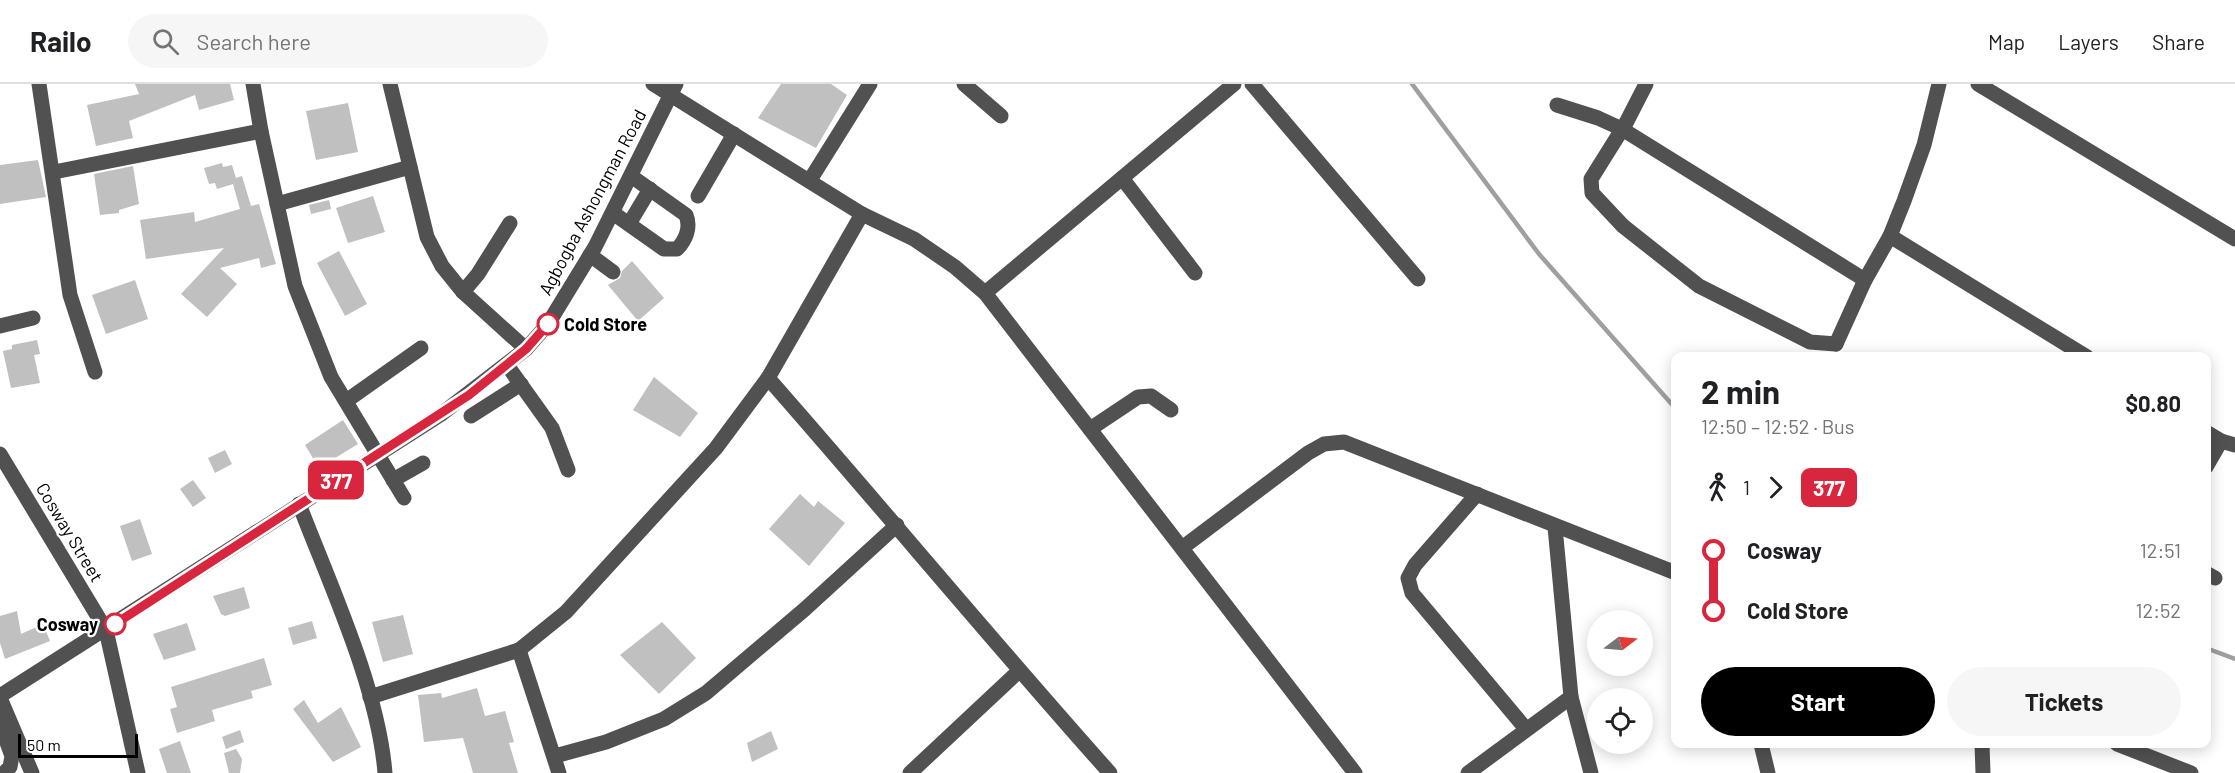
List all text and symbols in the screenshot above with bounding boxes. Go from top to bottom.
search box [128,14,548,68]
text: Railo [30,24,92,58]
icon: search [149,25,182,58]
text: Search here [197,28,311,54]
text: Map [1988,29,2025,54]
text: Layers [2058,29,2119,54]
text: Share [2152,29,2205,54]
street label: Agbogba Ashongman Road [534,105,650,299]
marker: Cold Store [537,313,559,335]
place label: Cold Store [564,313,647,335]
text: 2 min [1701,371,1780,411]
text: $0.80 [2125,390,2181,416]
text: 12:50 – 12:52 · Bus [1701,414,1854,438]
line badge: 377 [302,460,370,500]
text: 377 [320,468,352,493]
icon: walk [1701,471,1734,504]
icon: forward [1759,471,1792,504]
text: 1 [1743,475,1750,499]
text: 377 [1813,475,1845,500]
street label: Cosway Street [32,478,108,586]
text: Cosway [1747,537,1822,563]
text: 12:51 [2140,538,2181,562]
text: Cold Store [1747,597,1849,623]
text: 12:52 [2136,598,2181,622]
north arrow [1587,610,1653,676]
map controls [1587,610,1653,754]
place label: Cosway [37,613,98,635]
marker: Cosway [104,613,126,635]
button: Start [1701,667,1935,736]
button: Tickets [1947,667,2181,736]
button: locate [1587,688,1653,754]
scale bar [18,731,138,758]
text: 50 m [27,735,61,754]

